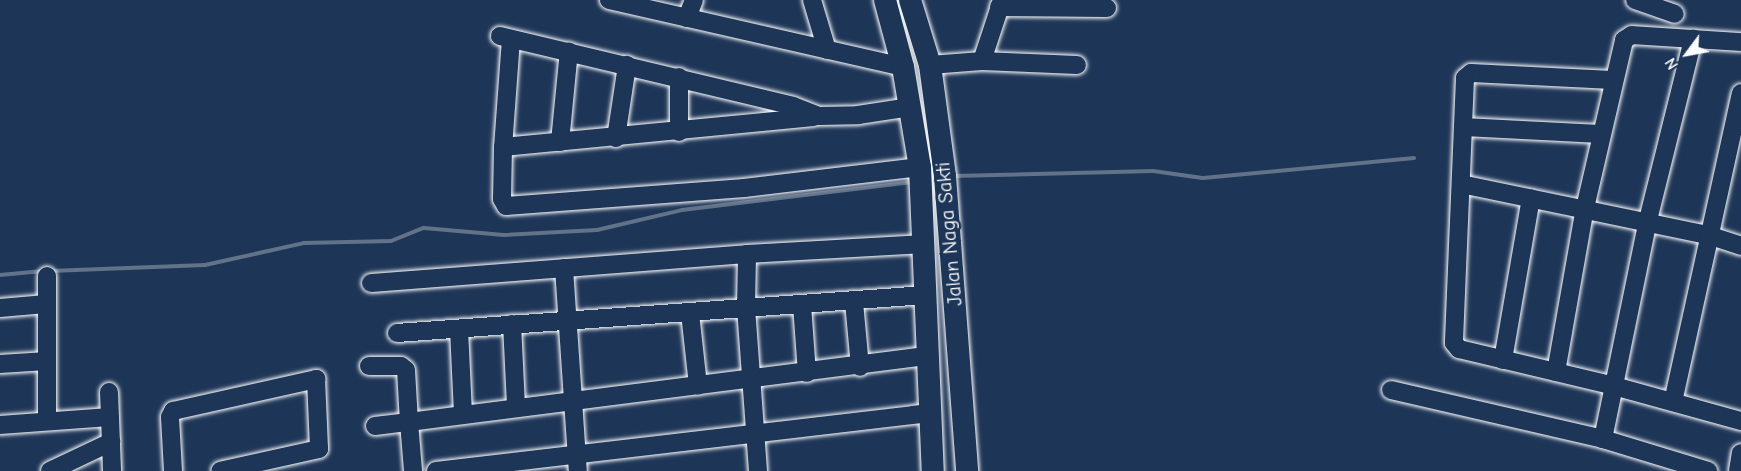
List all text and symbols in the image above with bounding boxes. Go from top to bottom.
north arrow [1657,24,1717,84]
text: N [1661,54,1682,73]
street label: Jalan Naga Sakti [931,161,967,307]

